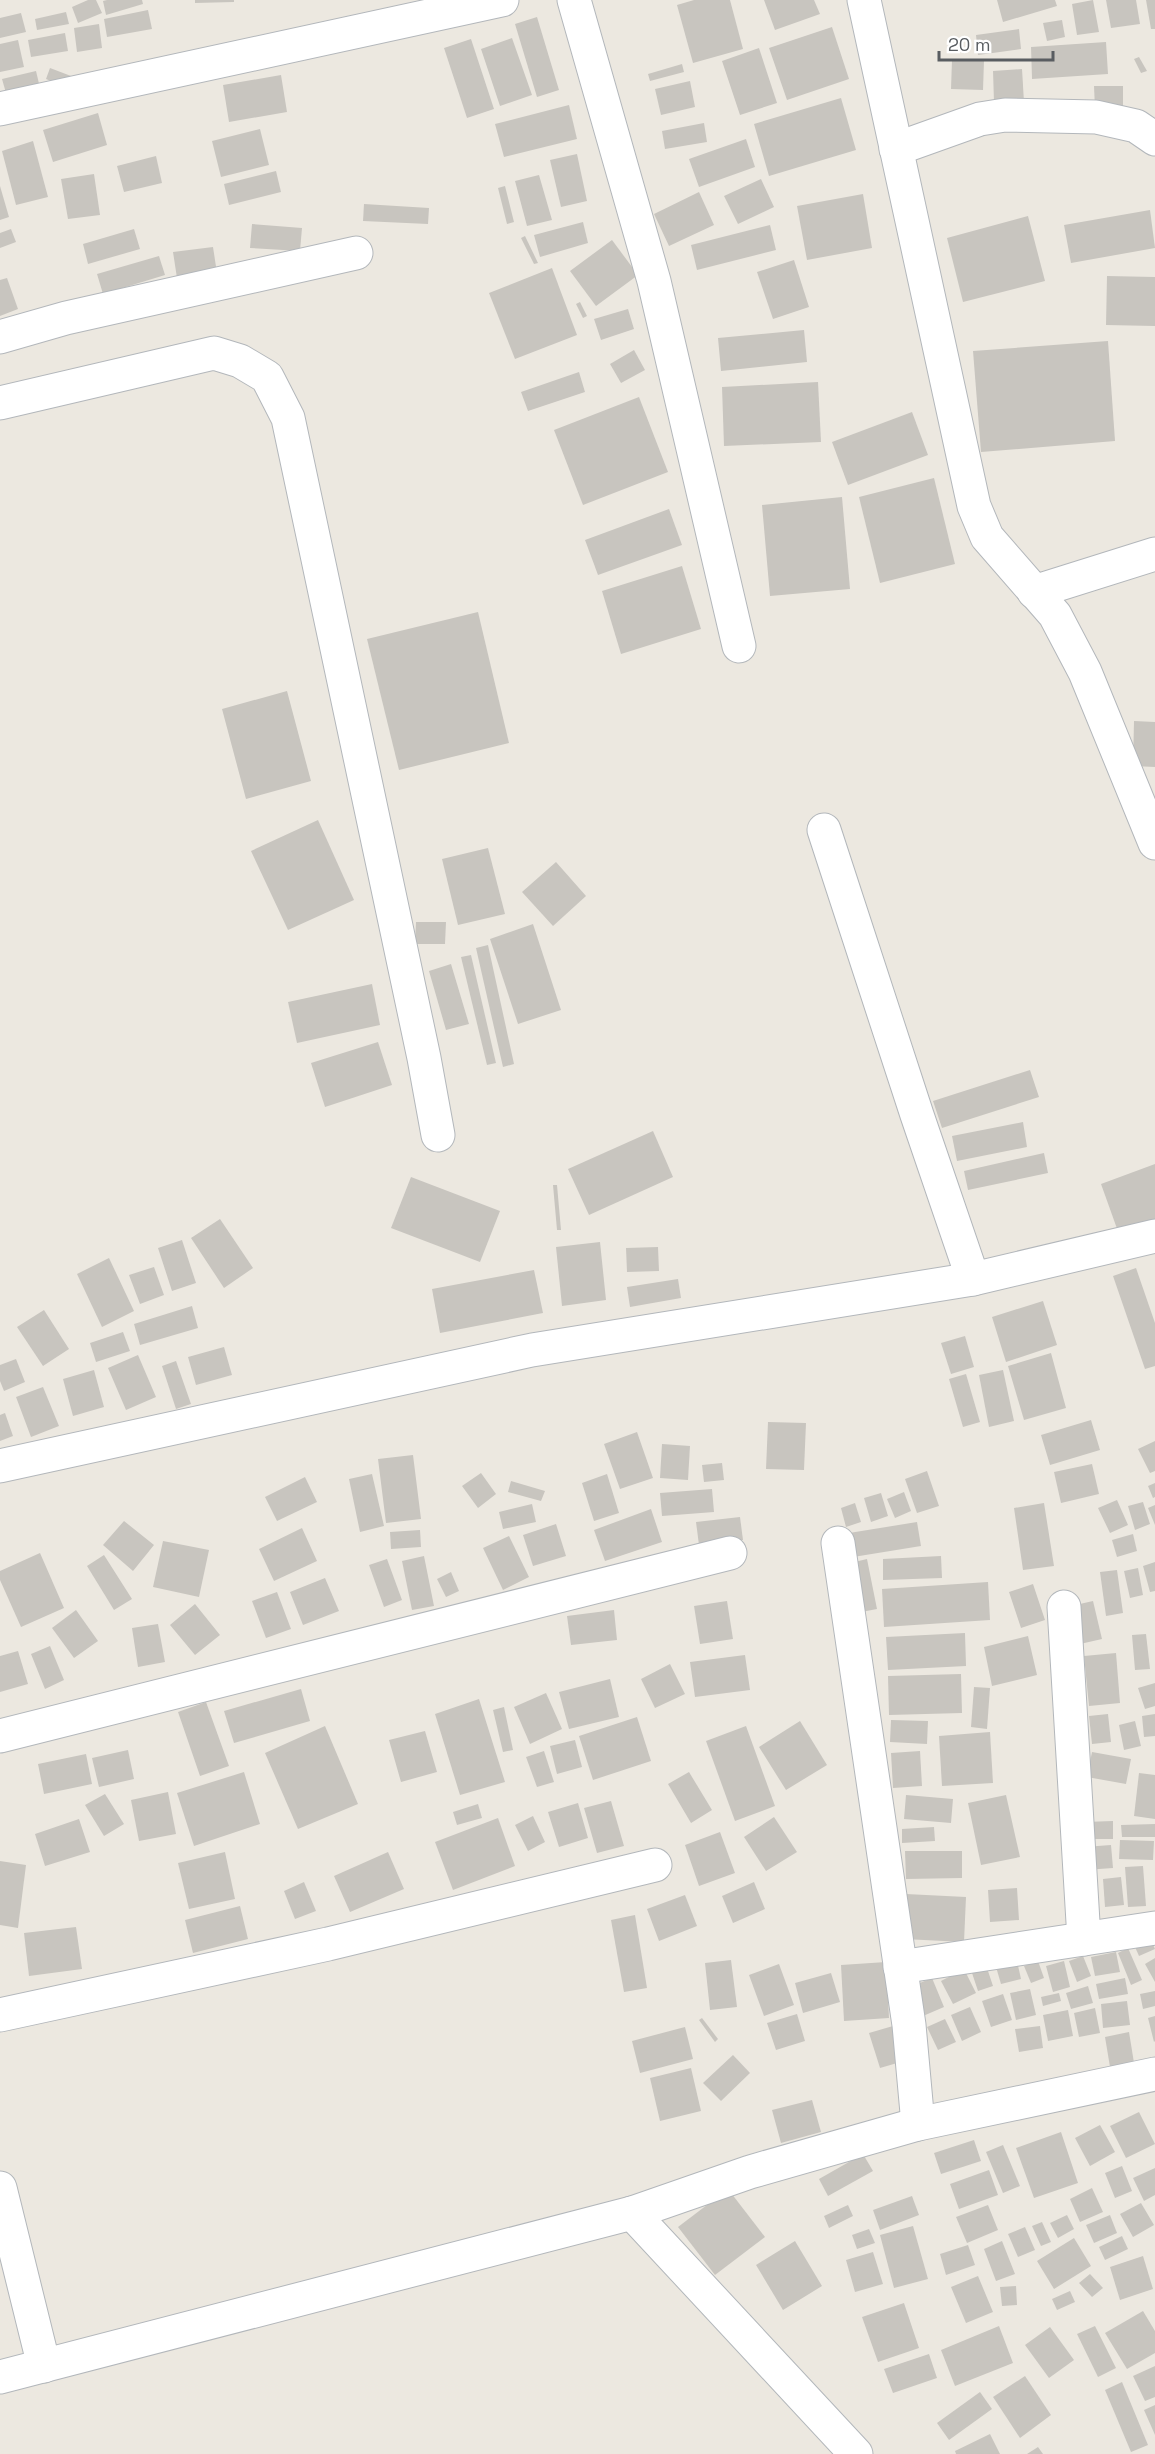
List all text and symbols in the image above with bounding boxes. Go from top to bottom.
scale bar [939,24,1053,62]
text: 20 m [948,33,991,56]

